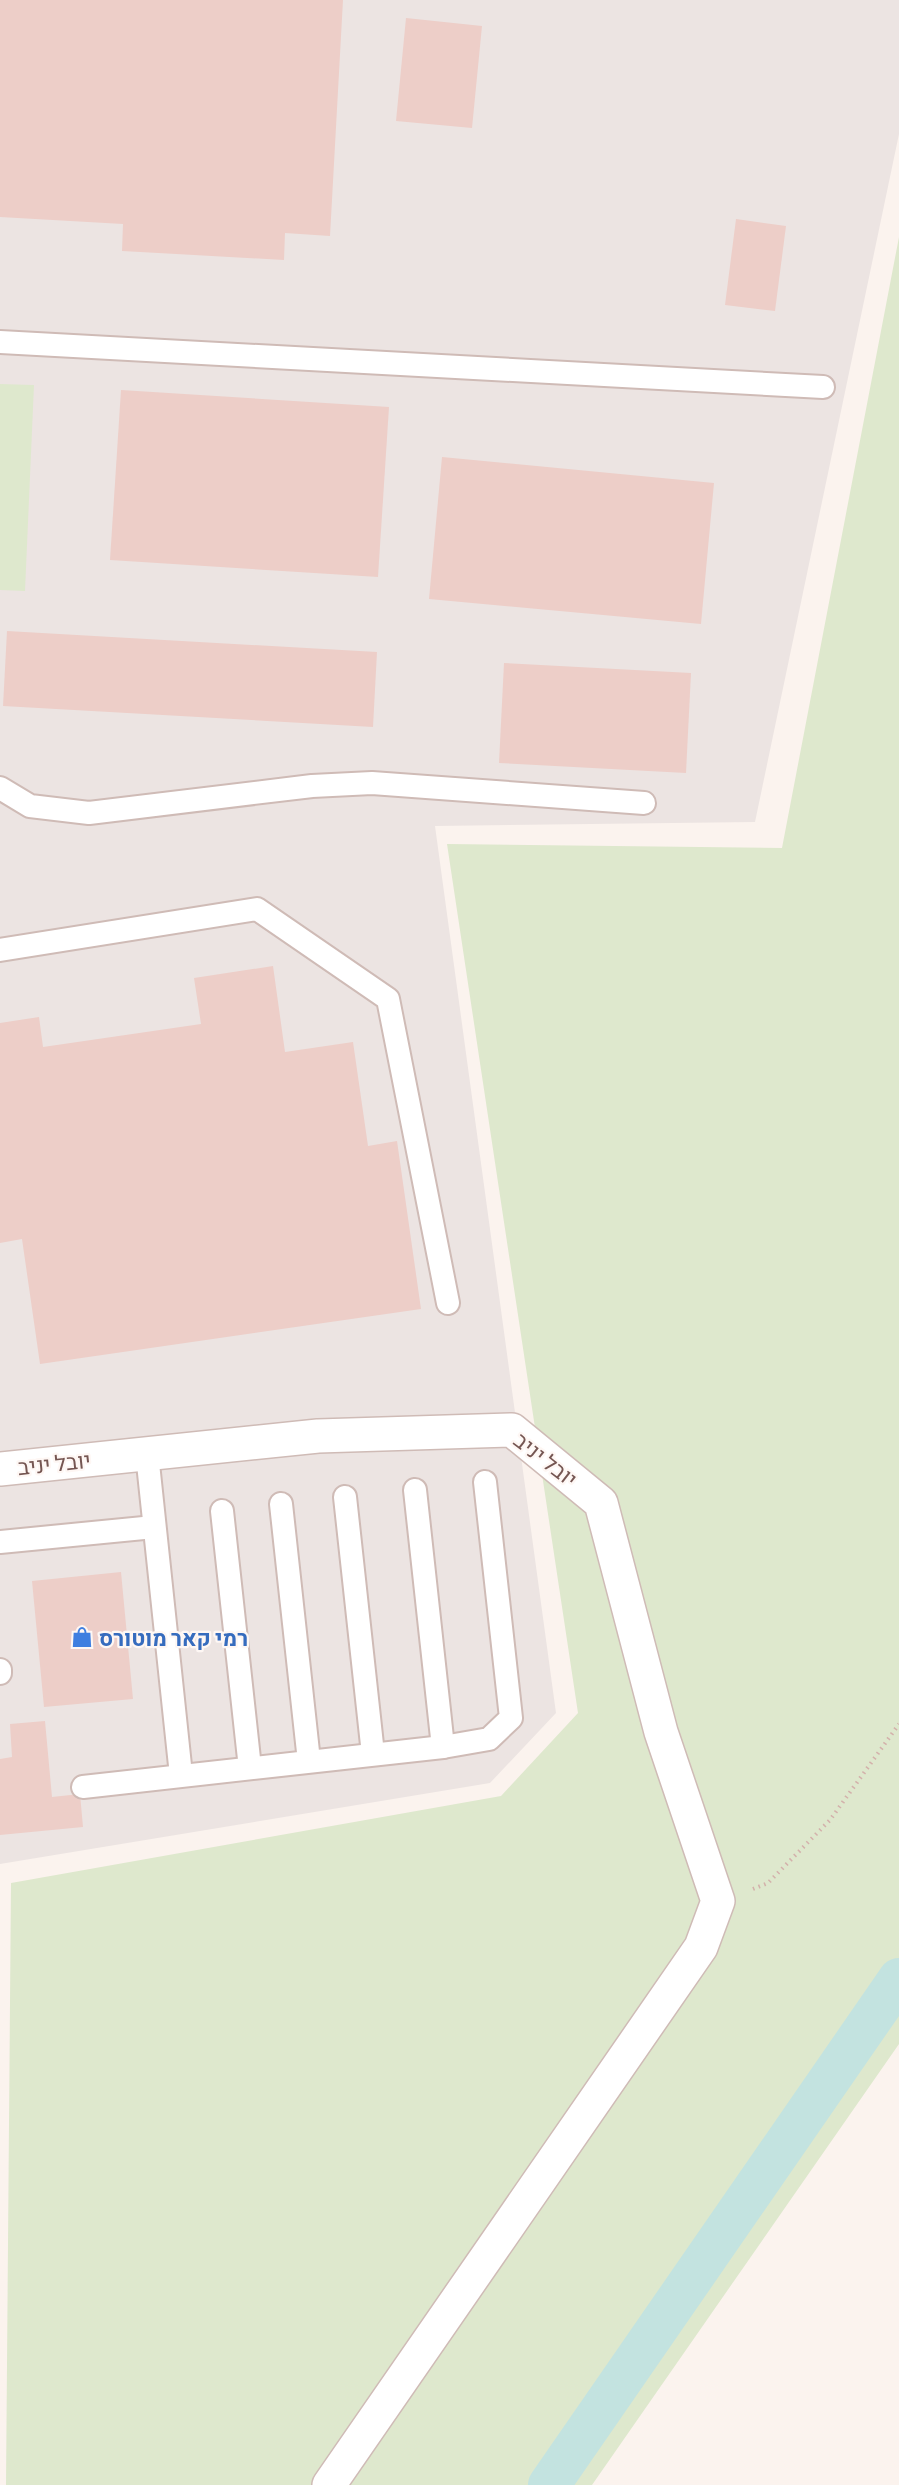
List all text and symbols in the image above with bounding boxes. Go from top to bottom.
street label: יובל יניב [509,1426,583,1492]
street label: יובל יניב [16,1446,92,1480]
place label: רמי קאר מוטורס [99,1624,248,1651]
shop icon: רמי קאר מוטורס [70,1625,94,1649]

